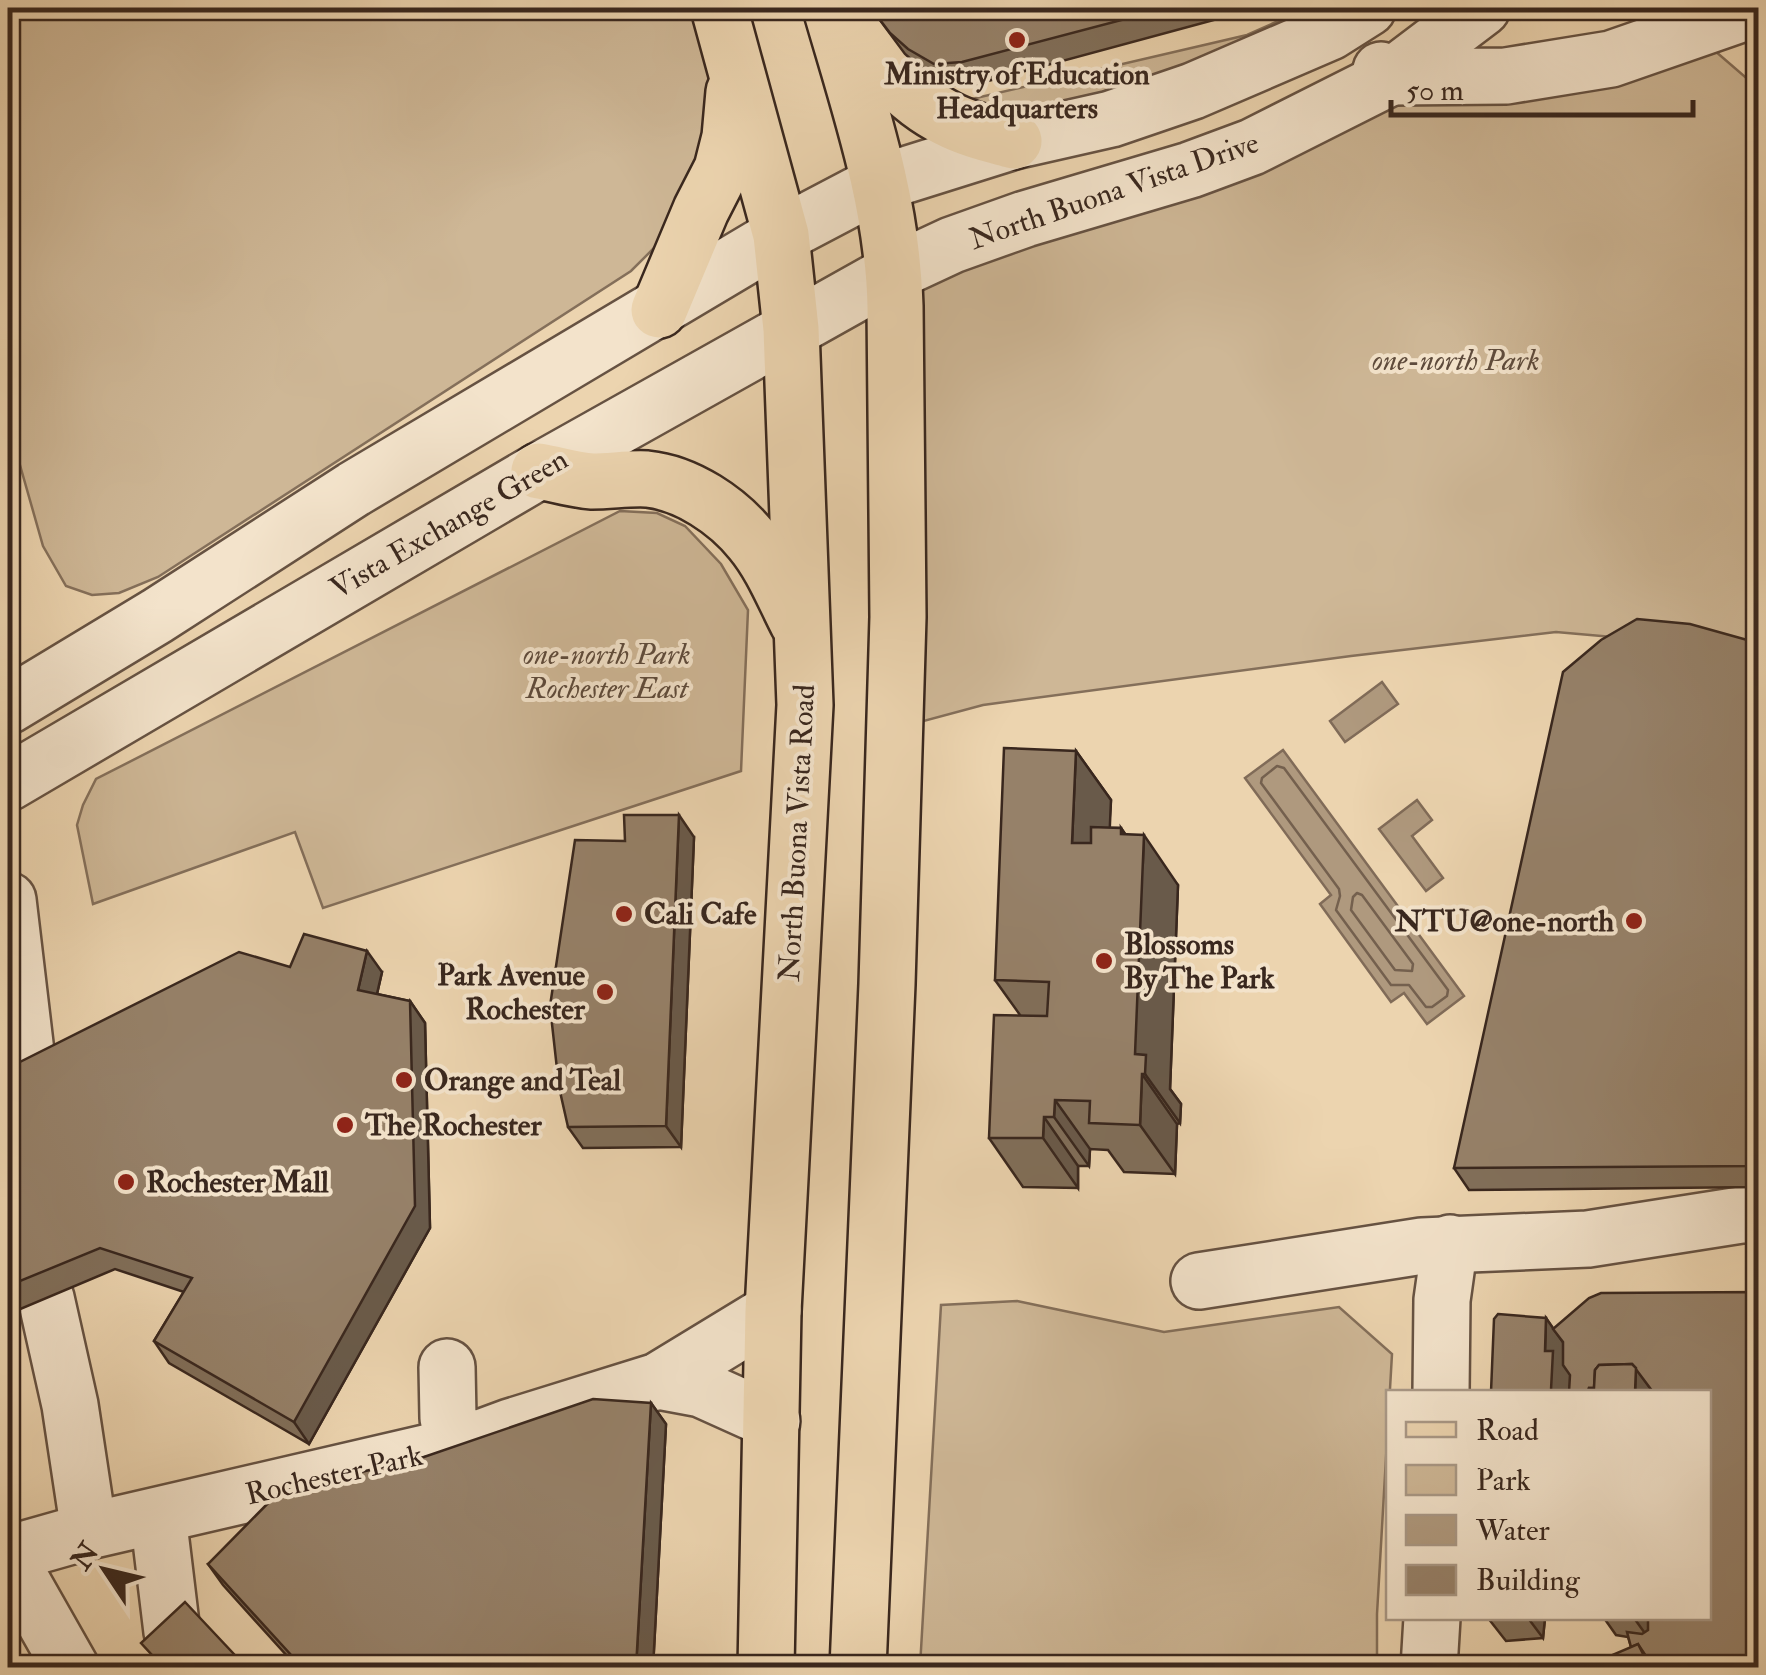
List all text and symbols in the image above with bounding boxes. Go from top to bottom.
marker: Ministry of Education Headquarters [1006,29,1028,51]
scale bar [1391,55,1694,117]
place label: Ministry of Education Headquarters [883,56,1150,127]
text: 50 m [1406,72,1464,109]
street label: North Buona Vista Drive [964,124,1264,258]
park label: one-north Park [1372,342,1540,379]
street label: Vista Exchange Green [323,441,575,607]
park label: one-north Park Rochester East [523,636,691,707]
street label: North Buona Vista Road [771,683,823,983]
place label: Cali Cafe [644,896,757,933]
marker: Cali Cafe [613,903,635,925]
place label: NTU@one-north [1394,903,1614,940]
marker: NTU@one-north [1623,910,1645,932]
place label: Blossoms By The Park [1124,926,1275,997]
marker: Blossoms By The Park [1093,950,1115,972]
place label: Park Avenue Rochester [437,957,586,1028]
marker: Park Avenue Rochester [594,981,616,1003]
place label: Orange and Teal [424,1062,621,1099]
marker: Orange and Teal [393,1069,415,1091]
place label: The Rochester [364,1107,542,1144]
marker: The Rochester [334,1114,356,1136]
place label: Rochester Mall [146,1164,329,1201]
marker: Rochester Mall [115,1171,137,1193]
legend [1386,1390,1711,1620]
text: Road [1476,1412,1539,1449]
street label: Rochester Park [242,1437,426,1513]
text: Park [1476,1462,1531,1499]
text: Water [1475,1512,1550,1549]
north arrow [55,1520,155,1620]
text: N [64,1535,108,1578]
text: Building [1476,1562,1581,1599]

